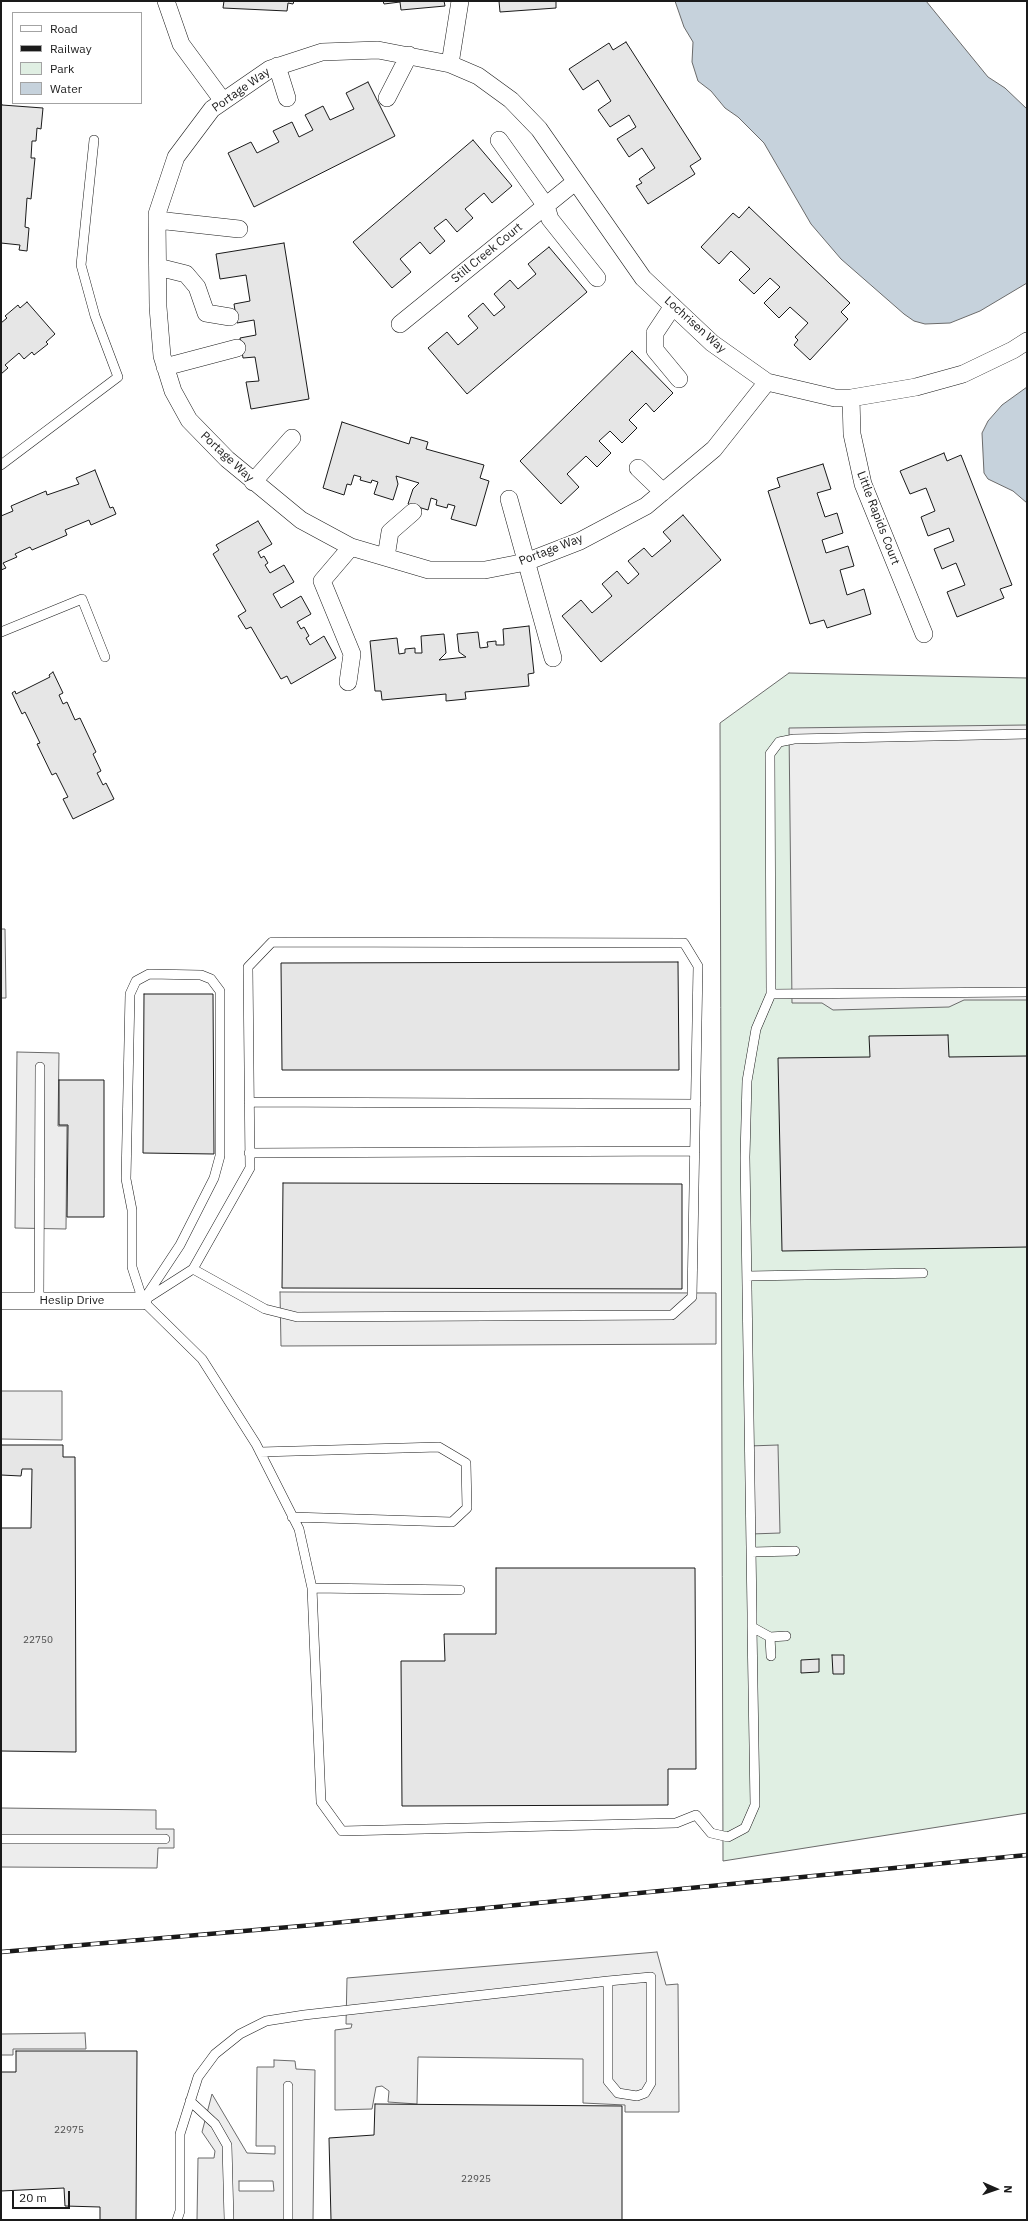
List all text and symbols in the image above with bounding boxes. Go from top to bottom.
legend [12,12,142,104]
text: Road [50,21,78,36]
text: Railway [50,41,92,56]
text: Park [50,61,74,76]
street label: Portage Way [209,65,273,115]
text: Water [50,81,82,96]
street label: Still Creek Court [449,220,525,286]
street label: Lochrisen Way [661,294,729,356]
street label: Portage Way [197,429,257,485]
street label: Little Rapids Court [853,469,903,567]
street label: Portage Way [517,531,585,569]
street label: Heslip Drive [40,1294,104,1308]
house number: 22750 [23,1634,53,1646]
house number: 22975 [54,2124,84,2136]
north arrow [976,2169,1016,2209]
house number: 22925 [461,2173,491,2185]
scale bar [14,2183,72,2209]
text: N [1001,2185,1015,2194]
text: 20 m [19,2190,47,2205]

